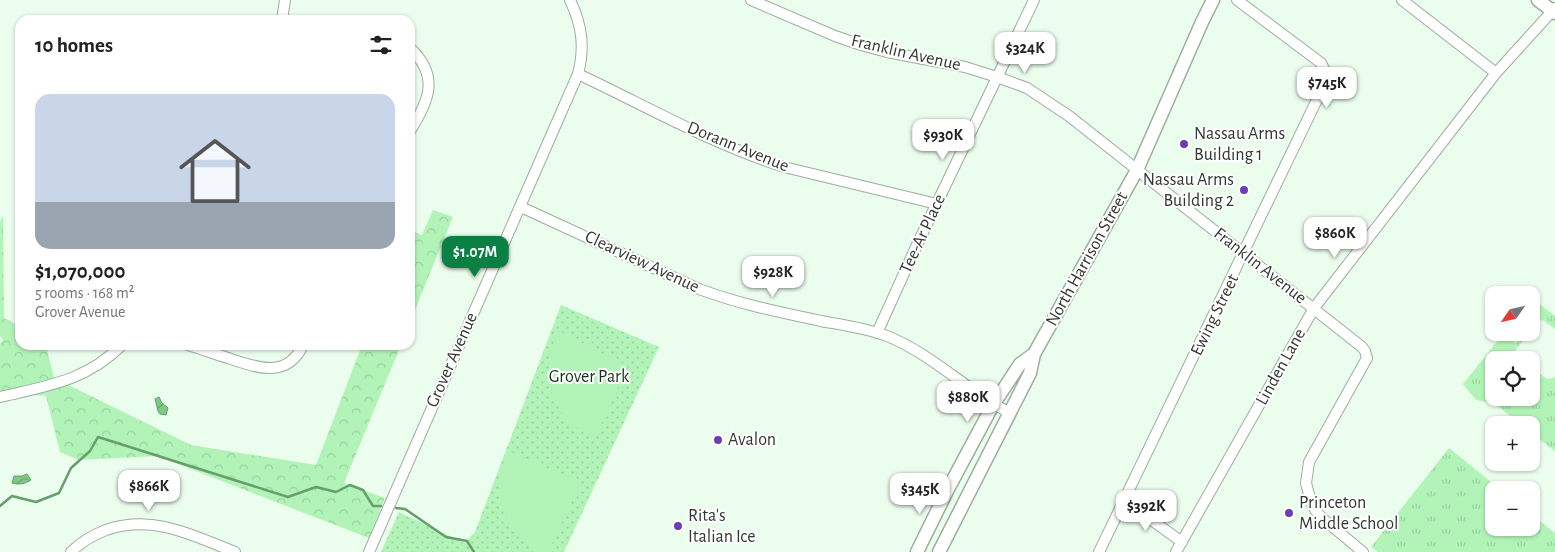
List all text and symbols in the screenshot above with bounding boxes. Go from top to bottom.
icon: filters [367,31,395,59]
street label: Franklin Avenue [849,32,963,74]
pin: $324K [990,32,1060,74]
text: 10 homes [35,35,113,56]
text: $324K [1005,40,1045,56]
pin: $745K [1292,66,1362,109]
text: $745K [1308,75,1346,91]
street label: Dorann Avenue [685,118,791,176]
pin: $930K [908,119,978,161]
place label: Nassau Arms Building 1 [1194,125,1285,164]
icon: home [170,126,260,216]
text: $930K [923,127,963,143]
marker: Nassau Arms Building 1 [1178,138,1190,150]
place label: Nassau Arms Building 2 [1143,171,1234,210]
marker: Nassau Arms Building 2 [1238,184,1250,196]
street label: North Harrison Street [1043,189,1131,329]
street label: Tee-Ar Place [897,192,949,276]
pin: $860K [1300,216,1370,259]
street label: Franklin Avenue [1210,224,1310,308]
text: $860K [1315,225,1355,241]
street label: Clearview Avenue [582,228,702,296]
pin: $1.07M [434,236,516,278]
text: $1.07M [453,244,497,260]
pin: $928K [738,256,808,298]
text: $1,070,000 [35,261,125,282]
text: $928K [753,264,793,280]
street label: Ewing Street [1188,271,1242,358]
text: 5 rooms · 168 m² [35,285,134,301]
north arrow [1485,286,1540,341]
map controls [1485,286,1540,536]
text: Grover Avenue [35,304,125,320]
street label: Grover Avenue [423,310,481,410]
street label: Linden Lane [1253,326,1309,408]
button: locate [1485,351,1540,406]
park label: Grover Park [549,368,630,386]
pin: $880K [933,380,1003,423]
text: $880K [948,389,988,405]
button: + [1485,416,1540,471]
place label: Avalon [728,431,776,449]
marker: Avalon [712,434,724,446]
pin: $866K [114,470,184,512]
pin: $345K [885,472,955,515]
text: $866K [129,478,169,494]
text: $345K [901,481,939,497]
button: − [1485,481,1540,536]
pin: $392K [1111,490,1181,532]
place label: Princeton Middle School [1299,494,1398,533]
text: $392K [1127,498,1165,514]
place label: Rita's Italian Ice [688,507,756,546]
marker: Princeton Middle School [1283,507,1295,519]
marker: Rita's Italian Ice [672,520,684,532]

